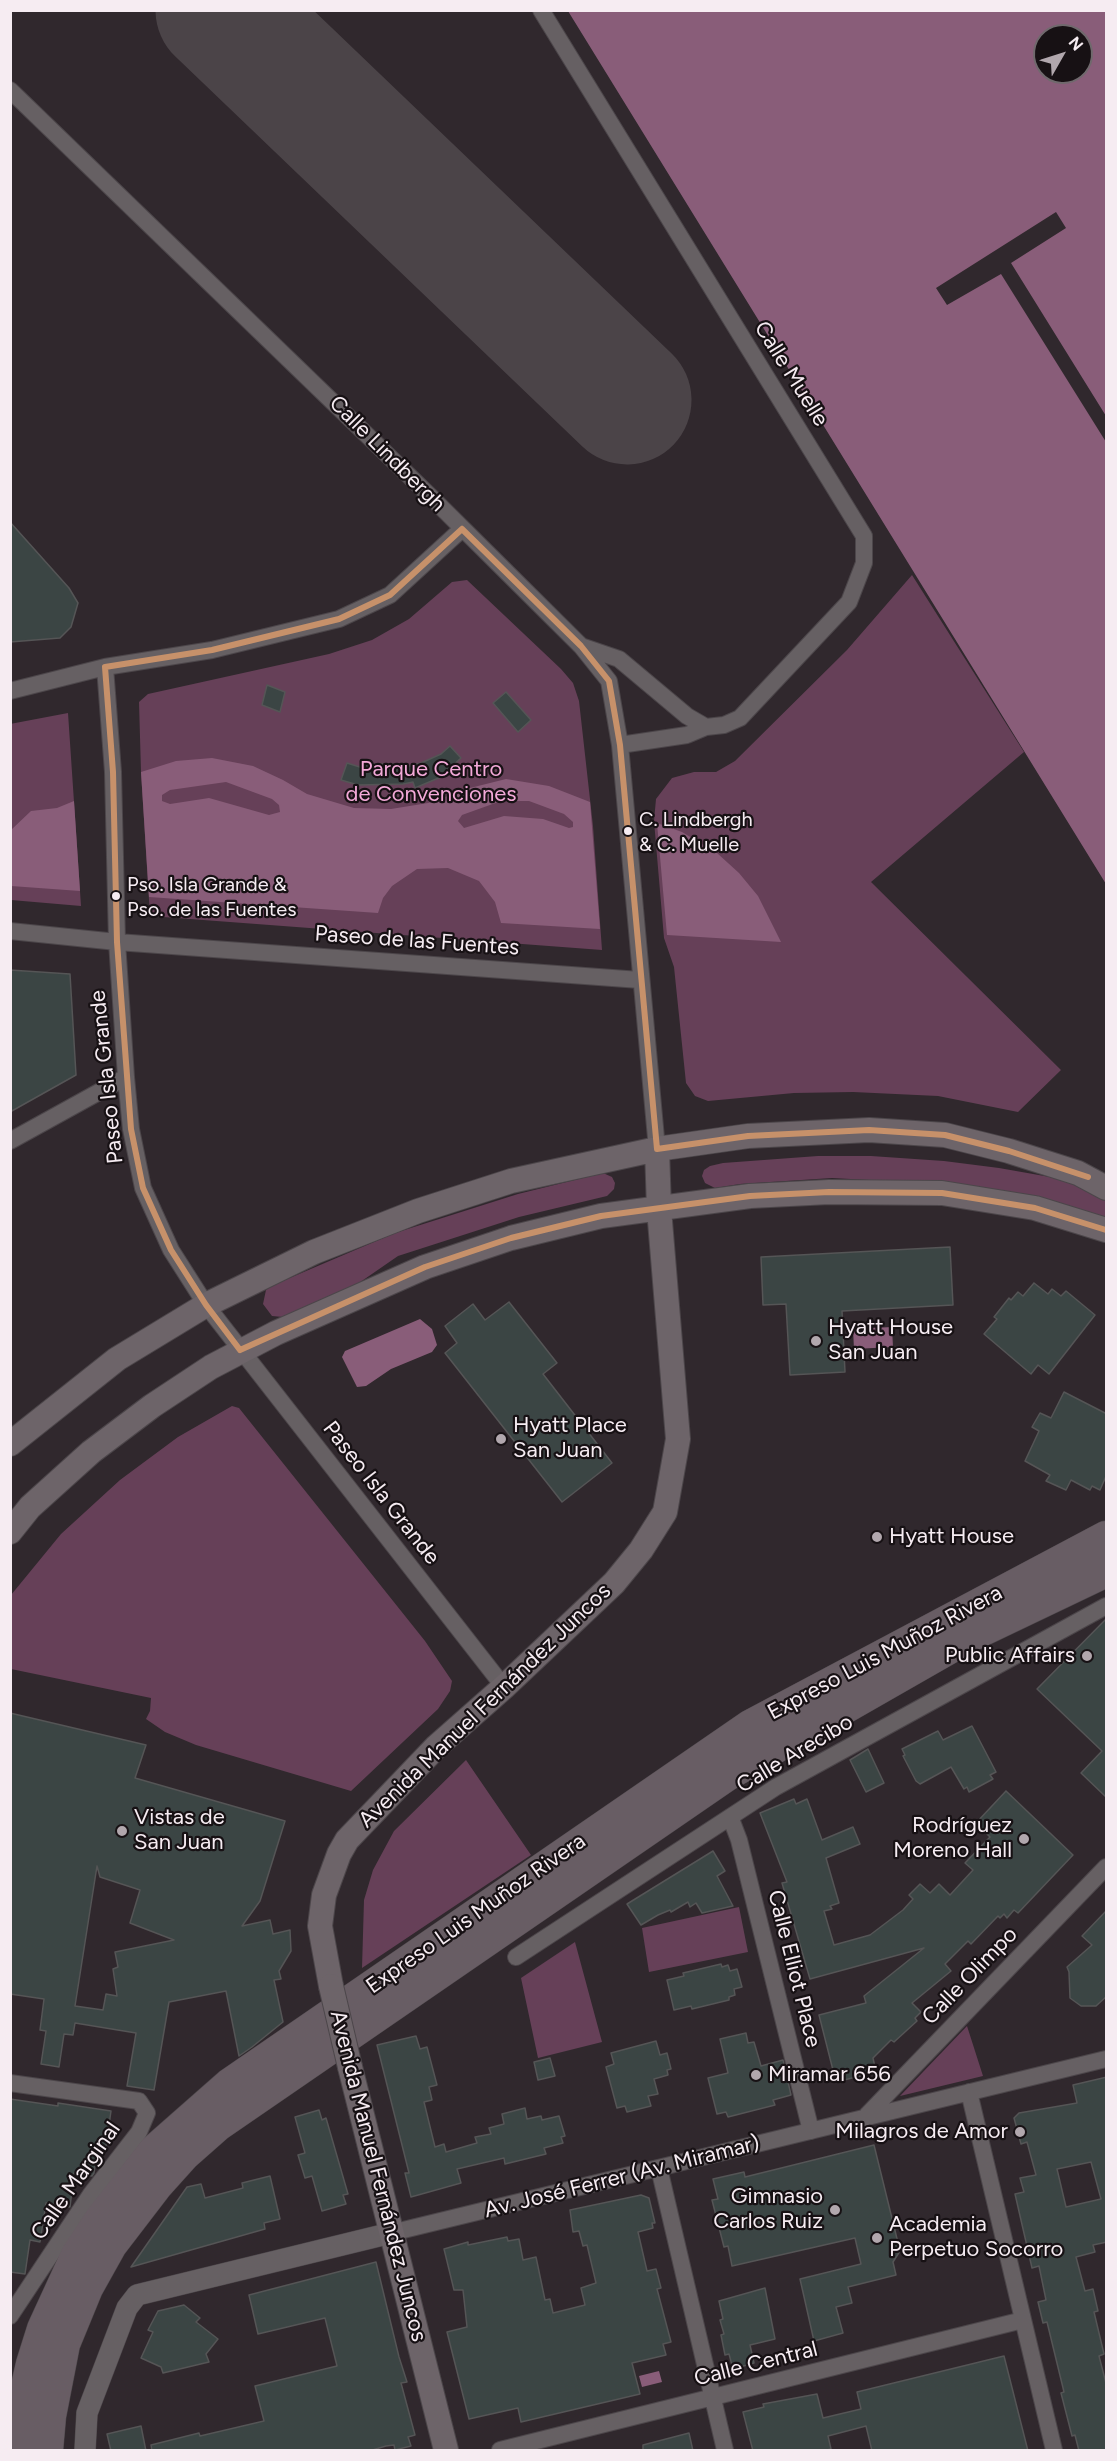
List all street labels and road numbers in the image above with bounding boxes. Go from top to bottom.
street label: Calle Muelle [748,317,834,431]
street label: Calle Lindbergh [323,390,451,518]
street label: Paseo de las Fuentes [314,921,520,961]
street label: Paseo Isla Grande [85,989,129,1165]
street label: Paseo Isla Grande [317,1416,445,1570]
street label: Avenida Manuel Fernández Juncos [353,1578,617,1834]
street label: Expreso Luis Muñoz Rivera [763,1580,1007,1726]
street label: Calle Arecibo [732,1709,858,1799]
street label: Expreso Luis Muñoz Rivera [361,1828,591,2000]
street label: Calle Elliot Place [762,1888,826,2050]
street label: Calle Olimpo [917,1922,1023,2030]
street label: Avenida Manuel Fernández Juncos [324,2008,432,2344]
street label: Calle Marginal [26,2117,126,2245]
street label: Av. José Ferrer (Av. Miramar) [482,2130,762,2224]
street label: Calle Central [692,2336,820,2392]

